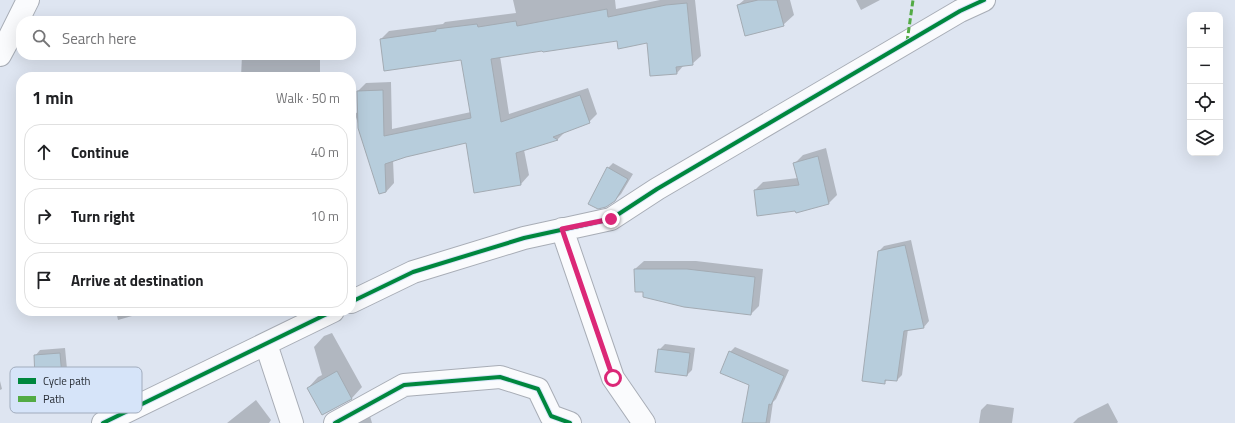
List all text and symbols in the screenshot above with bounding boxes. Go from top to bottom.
map controls [1187,12,1223,156]
button: + [1187,12,1223,48]
search box [16,16,356,60]
icon: search [30,27,52,49]
text: Search here [62,27,136,50]
button: − [1187,48,1223,84]
button: locate [1187,84,1223,120]
text: 1 min [32,85,73,111]
text: Walk · 50 m [276,88,340,108]
button: layers [1187,120,1223,156]
icon: ahead [33,141,55,163]
text: Continue [71,141,129,164]
text: 40 m [311,142,339,162]
icon: right [33,205,55,227]
text: Turn right [71,205,135,228]
text: 10 m [311,206,339,226]
route end [602,210,620,228]
icon: arrive [33,269,55,291]
text: Arrive at destination [71,269,204,292]
legend [10,367,142,413]
route start [604,369,622,387]
text: Cycle path [43,373,91,389]
text: Path [43,391,65,407]

